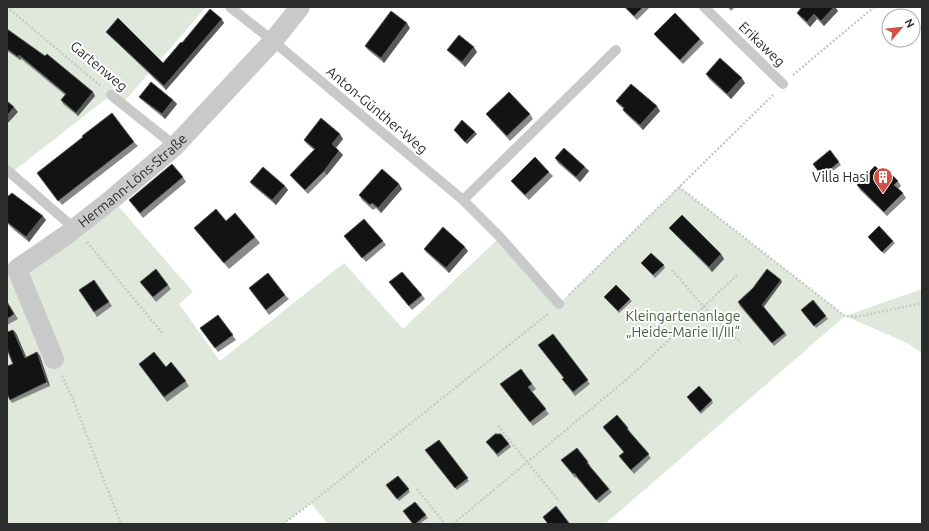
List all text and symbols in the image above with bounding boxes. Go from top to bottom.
north arrow [881,8,921,48]
text: N [903,17,917,30]
street label: Erikaweg [736,18,788,70]
street label: Gartenweg [67,38,131,94]
street label: Anton-Günther-Weg [323,63,431,157]
street label: Hermann-Löns-Straße [75,130,190,231]
building icon: Villa Hasi [872,166,894,194]
place label: Villa Hasi [812,169,869,185]
park label: Kleingartenanlage „Heide-Marie II/III“ [626,308,740,340]

